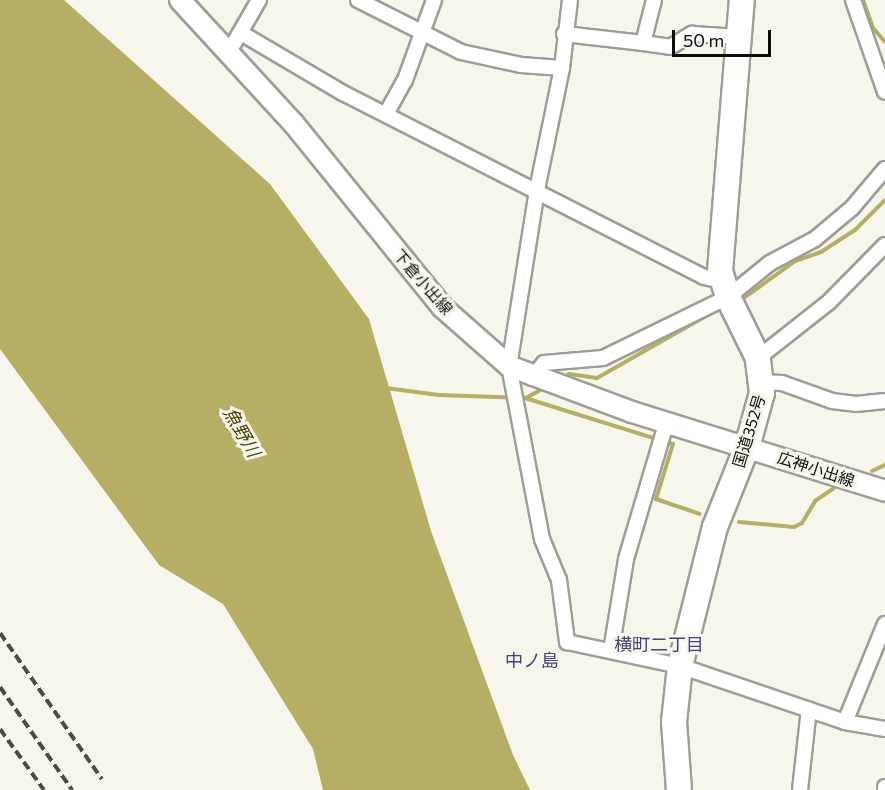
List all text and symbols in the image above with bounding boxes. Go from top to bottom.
scale bar [675,18,774,56]
text: 50 m [683,29,724,51]
street label: 下倉小出線 [390,246,456,318]
street label: 国道352号 [729,392,769,470]
water label: 魚野川 [219,403,265,461]
street label: 広神小出線 [775,448,857,490]
district label: 横町二丁目 [614,633,704,655]
district label: 中ノ島 [505,649,559,671]

